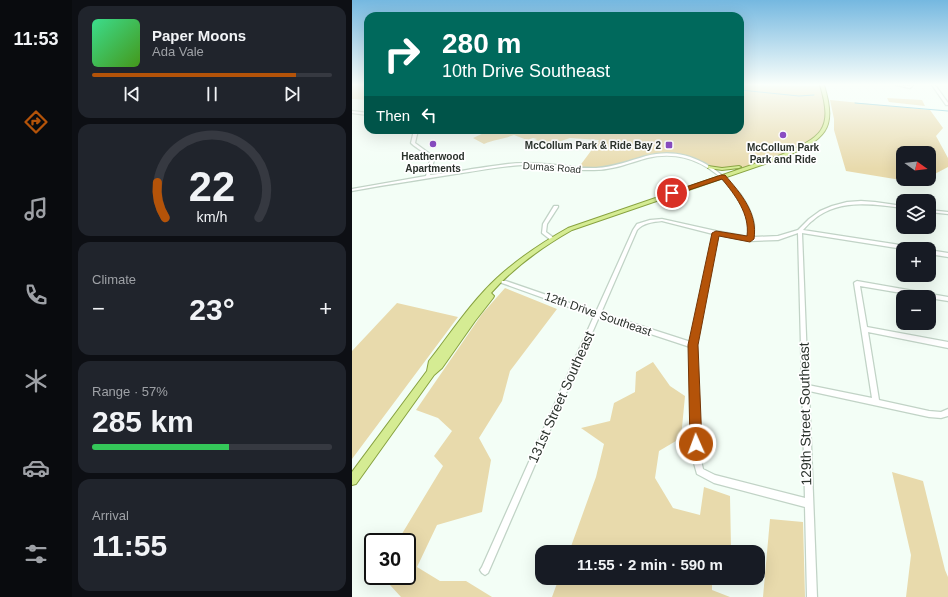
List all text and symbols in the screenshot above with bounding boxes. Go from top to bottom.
text: Paper Moons [152,27,246,44]
icon: right [376,28,428,80]
text: 280 m [442,28,521,59]
text: 11:53 [13,29,59,49]
text: Ada Vale [152,44,204,59]
text: 10th Drive Southeast [442,61,610,81]
icon: previous [121,83,143,105]
icon: pause [201,83,223,105]
icon: next [281,83,303,105]
icon: left [418,104,440,126]
text: Then [376,107,410,124]
icon: directions [22,108,50,136]
marker: McCollum Park Park and Ride [778,130,788,140]
marker: Heatherwood Apartments [428,139,438,149]
place label: McCollum Park & Ride Bay 2 [525,140,661,151]
marker: McCollum Park & Ride Bay 2 [664,140,674,150]
place label: McCollum Park Park and Ride [747,142,820,165]
north arrow [896,146,936,186]
map controls [896,146,936,330]
place label: Heatherwood Apartments [401,151,465,174]
street label: Dumas Road [522,160,581,175]
text: 22 [189,163,235,210]
pin [655,176,689,210]
icon: arrive [661,182,683,204]
button: layers [896,194,936,234]
icon: music [22,195,50,223]
text: km/h [197,209,228,225]
button: + [896,242,936,282]
text: Climate [92,272,136,287]
icon: phone [22,281,50,309]
street label: 12th Drive Southeast [543,289,654,339]
button: − [896,290,936,330]
text: 23° [189,293,235,326]
text: − [92,296,105,321]
text: + [319,296,332,321]
street label: 131st Street Southeast [525,329,597,465]
street label: 129th Street Southeast [796,342,814,486]
icon: climate [22,367,50,395]
text: Range · 57% [92,384,168,399]
text: 285 km [92,405,194,438]
position arrow [675,423,717,465]
icon: car [22,454,50,482]
text: Arrival [92,508,129,523]
text: 11:55 [92,529,167,562]
speed limit sign: 30 [364,533,416,585]
icon: filters [22,540,50,568]
text: 11:55 · 2 min · 590 m [577,556,723,573]

